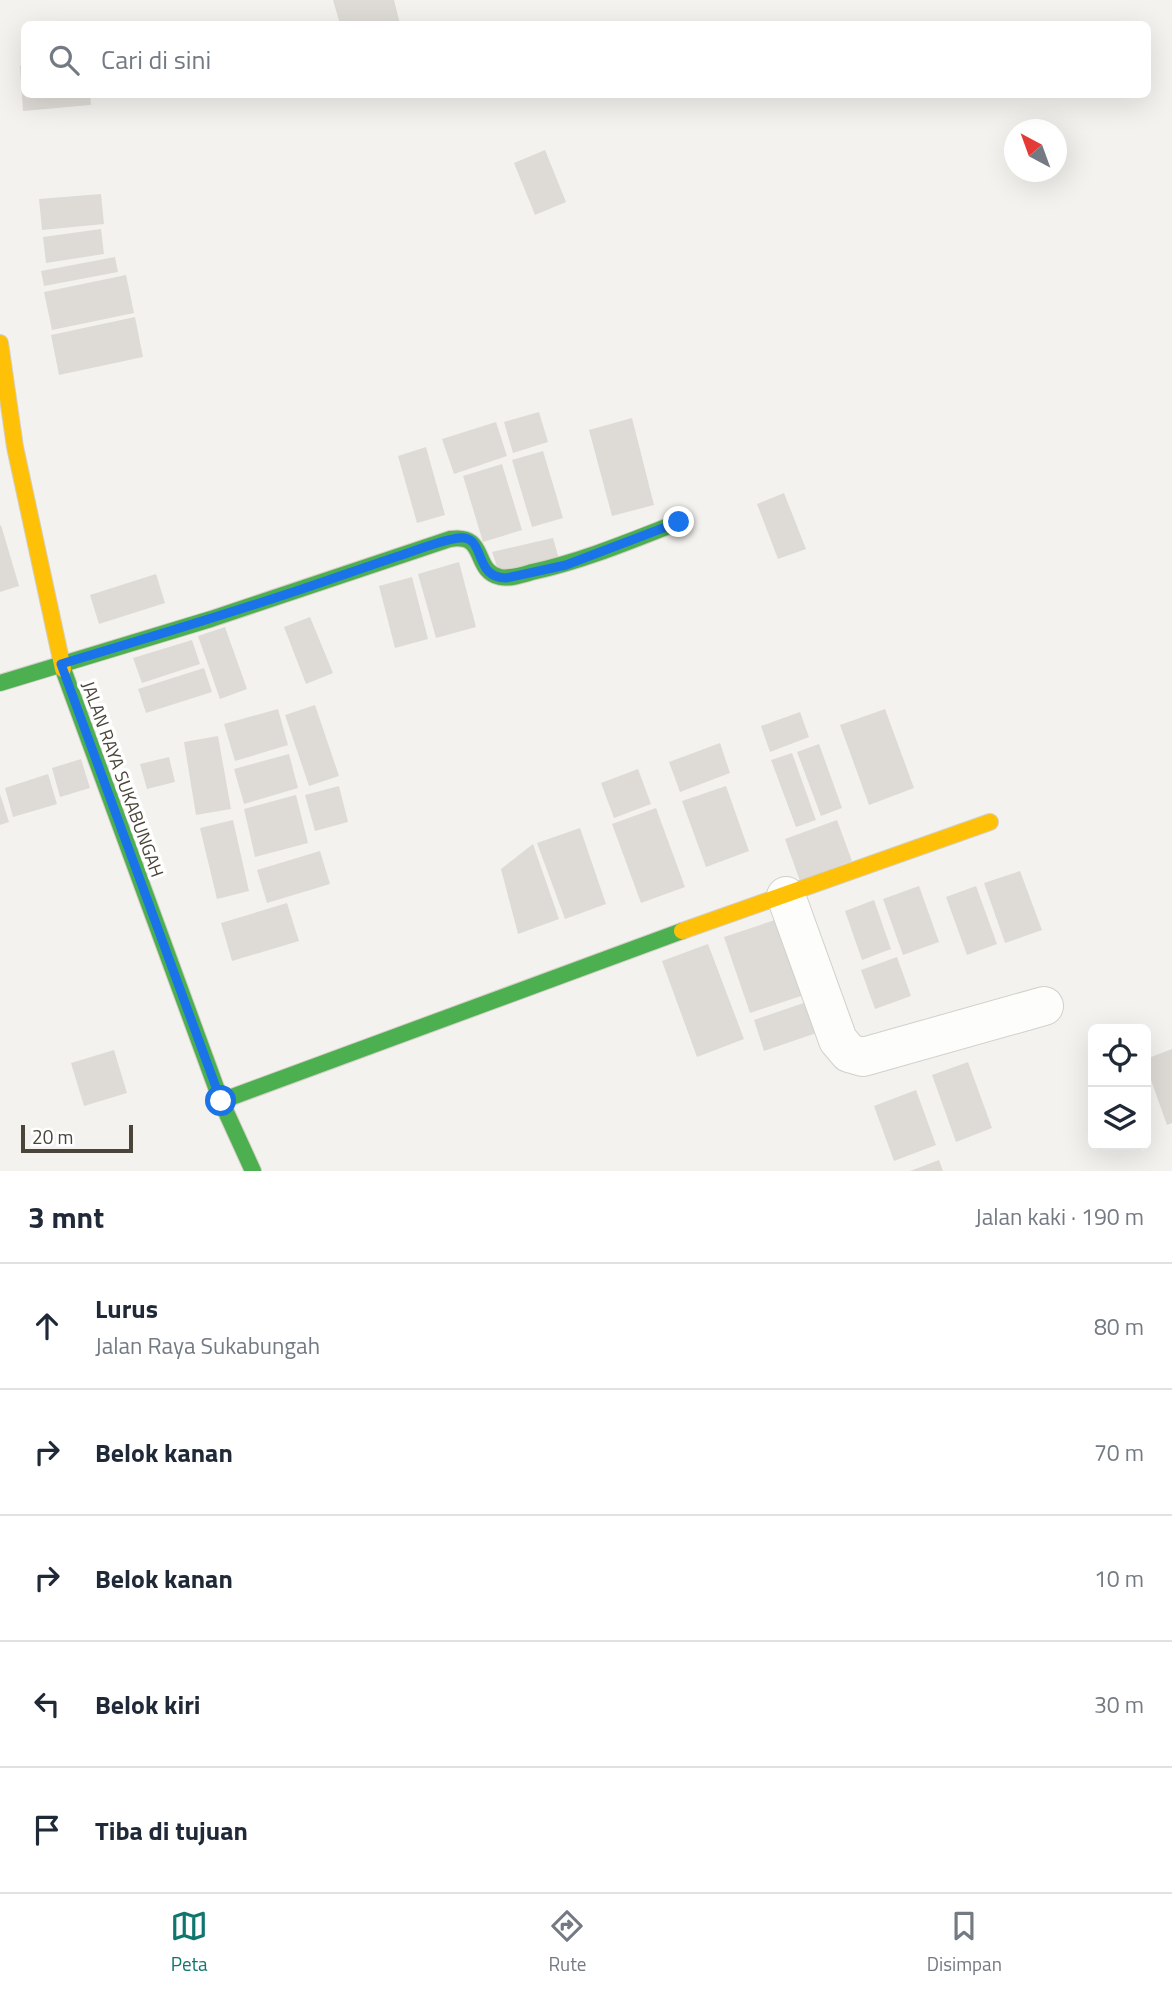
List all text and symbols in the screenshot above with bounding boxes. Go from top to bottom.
search box [21,21,1151,98]
text: Cari di sini [101,40,211,79]
icon: search [45,41,83,79]
north arrow [1004,119,1067,182]
route end [663,506,694,537]
street label: JALAN RAYA SUKABUNGAH [75,677,171,881]
map controls [1088,1024,1151,1150]
button: locate [1088,1024,1151,1087]
route start [205,1085,236,1116]
button: layers [1088,1087,1151,1150]
scale bar [21,1122,133,1154]
text: 20 m [32,1122,73,1151]
text: 3 mnt [28,1194,104,1240]
text: Jalan kaki · 190 m [975,1199,1144,1234]
text: Lurus [95,1289,158,1328]
icon: ahead [28,1307,66,1345]
text: 80 m [1094,1309,1144,1344]
text: Jalan Raya Sukabungah [95,1328,320,1363]
icon: right [28,1433,66,1471]
text: Belok kanan [95,1433,233,1472]
text: 70 m [1094,1435,1144,1470]
icon: right [28,1559,66,1597]
text: Belok kanan [95,1559,233,1598]
text: 10 m [1094,1561,1144,1596]
icon: left [28,1685,66,1723]
text: Belok kiri [95,1685,201,1724]
text: 30 m [1094,1687,1144,1722]
icon: arrive [28,1811,66,1849]
text: Tiba di tujuan [95,1811,248,1850]
tab: Peta [170,1907,208,1978]
tab: Rute [548,1907,586,1978]
tab: Disimpan [927,1907,1002,1978]

